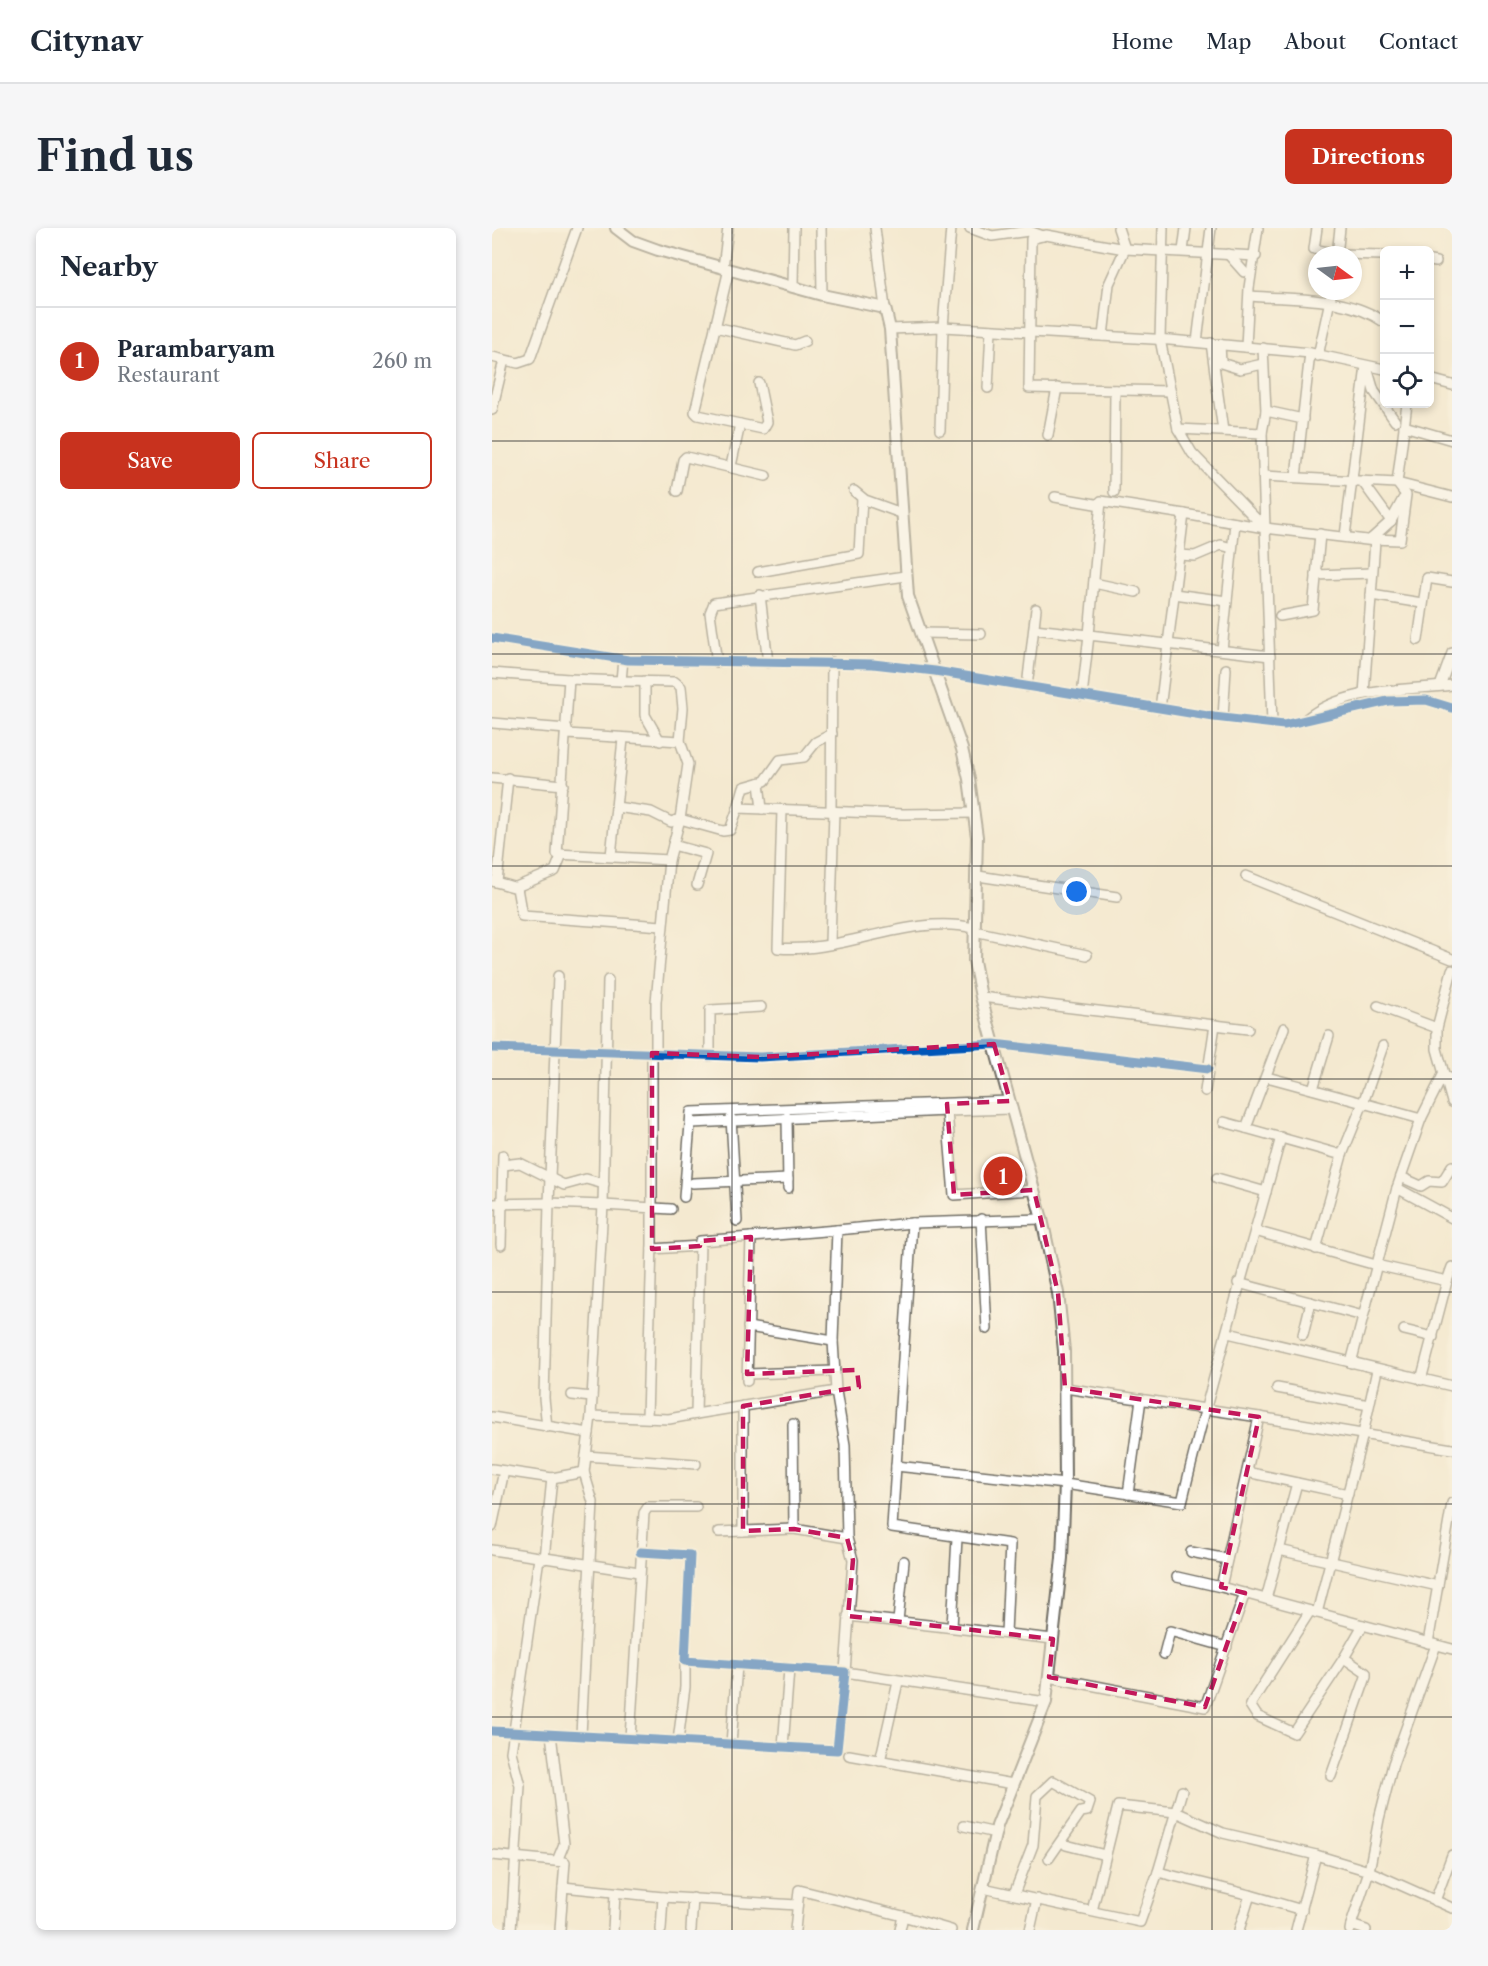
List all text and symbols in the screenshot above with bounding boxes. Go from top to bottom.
text: Citynav [30,24,143,58]
text: Home [1112,29,1173,54]
text: Map [1206,29,1251,54]
text: About [1284,29,1346,54]
text: Contact [1379,29,1458,54]
button: Directions [1285,129,1452,184]
text: Find us [36,130,194,182]
north arrow [1308,246,1362,300]
map controls [1380,246,1434,408]
button: + [1380,246,1434,300]
text: Nearby [60,251,158,283]
button: − [1380,300,1434,354]
text: Parambaryam [117,336,275,363]
text: 1 [75,349,84,373]
text: 260 m [372,349,432,373]
button: locate [1380,354,1434,408]
text: Restaurant [117,363,220,387]
button: Save [60,432,240,489]
button: Share [252,432,432,489]
your location [1062,877,1091,906]
pin: 1 [984,1154,1022,1198]

